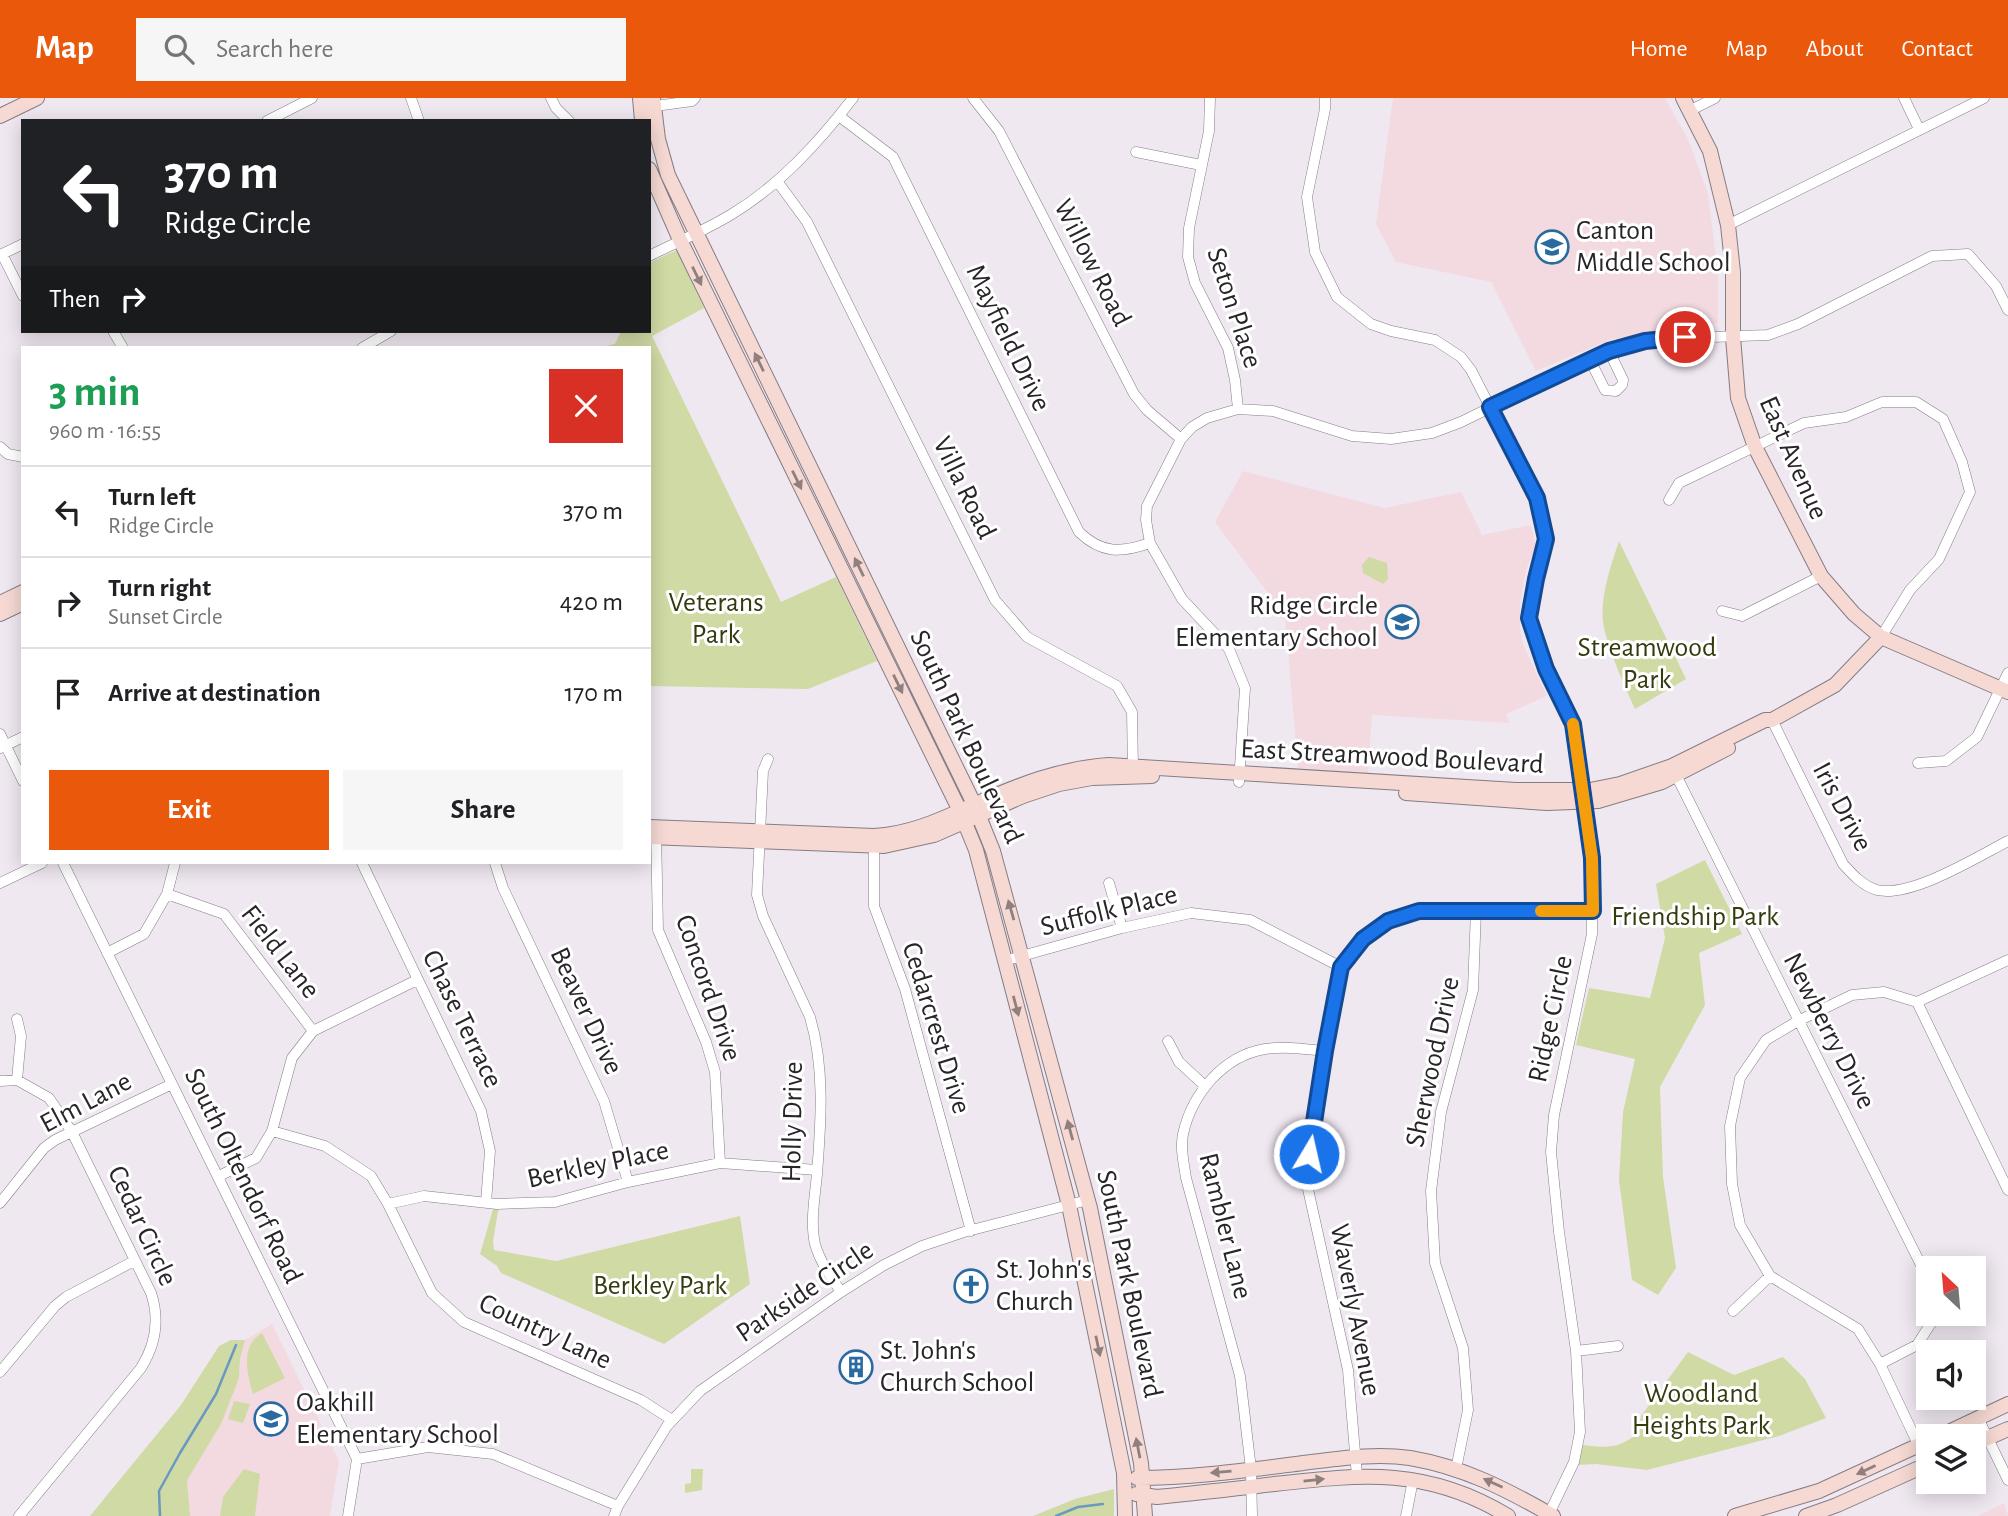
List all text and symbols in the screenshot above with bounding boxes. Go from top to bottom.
search box [136,18,626,81]
icon: search [160,30,198,68]
text: Map [35,32,94,65]
text: Search here [216,36,334,62]
text: Home [1630,37,1688,61]
text: Map [1726,37,1768,61]
text: About [1806,37,1863,61]
text: Contact [1901,37,1973,61]
icon: left [49,147,140,238]
text: 370 m [164,149,279,198]
street label: Willow Road [1048,195,1136,331]
text: Ridge Circle [164,207,311,239]
place label: Canton Middle School [1576,217,1731,277]
school or university icon: Canton Middle School [1533,228,1571,266]
street label: Seton Place [1201,244,1267,372]
street label: Mayfield Drive [961,260,1055,416]
one-way arrow [691,266,703,286]
icon: right [114,280,152,318]
text: Then [49,286,100,312]
pin [1655,307,1715,367]
icon: arrive [1666,318,1704,356]
one-way arrow [753,352,765,372]
button: close [549,369,623,443]
text: 3 min [49,371,141,413]
street label: East Avenue [1753,392,1833,524]
text: 960 m · 16:55 [49,420,161,443]
street label: Villa Road [927,433,1001,543]
one-way arrow [792,470,803,490]
text: Turn left [108,484,196,510]
icon: left [49,493,87,531]
text: 370 m [563,498,623,524]
text: Ridge Circle [108,515,214,538]
one-way arrow [853,557,864,577]
text: Turn right [108,575,211,601]
icon: right [49,584,87,622]
text: 420 m [560,589,623,615]
park label: Veterans Park [668,589,764,649]
place label: Ridge Circle Elementary School [1175,592,1378,652]
school or university icon: Ridge Circle Elementary School [1383,603,1421,641]
text: Sunset Circle [108,606,223,629]
street label: South Park Boulevard [904,626,1028,848]
park label: Streamwood Park [1577,634,1717,694]
one-way arrow [892,674,903,694]
icon: arrive [49,675,87,713]
text: Arrive at destination [108,680,321,706]
text: 170 m [564,680,623,706]
street label: East Streamwood Boulevard [1240,735,1544,779]
street label: Iris Drive [1807,758,1877,856]
button: Exit [49,770,329,850]
button: Share [343,770,623,850]
street label: Suffolk Place [1038,881,1180,941]
street label: Field Lane [235,900,325,1004]
one-way arrow [1005,900,1015,921]
park label: Friendship Park [1611,903,1779,931]
street label: Concord Drive [670,911,746,1065]
street label: Cedarcrest Drive [897,939,975,1117]
street label: Beaver Drive [544,943,628,1079]
street label: Chase Terrace [417,946,507,1092]
street label: Newberry Drive [1778,949,1880,1113]
street label: Ridge Circle [1524,953,1578,1085]
street label: Sherwood Drive [1401,974,1465,1150]
one-way arrow [1011,995,1022,1017]
street label: Holly Drive [778,1061,808,1183]
street label: South Oltendorf Road [179,1064,307,1288]
street label: Elm Lane [36,1067,136,1139]
position arrow [1272,1117,1346,1191]
one-way arrow [1064,1119,1074,1140]
street label: Berkley Place [525,1136,671,1194]
street label: Rambler Lane [1193,1150,1257,1302]
street label: Cedar Circle [102,1162,182,1290]
street label: South Park Boulevard [1091,1168,1167,1400]
street label: Waverly Avenue [1325,1222,1385,1398]
street label: Parkside Circle [731,1236,879,1348]
place label: St. John's Church [996,1256,1092,1316]
north arrow [1916,1256,1986,1326]
map controls [1916,1256,1986,1494]
church icon: St. John's Church [952,1267,990,1305]
park label: Berkley Park [593,1272,727,1300]
street label: Country Lane [474,1289,616,1375]
one-way arrow [1092,1335,1103,1357]
place label: St. John's Church School [880,1337,1035,1397]
button: sound [1916,1340,1986,1410]
building icon: St. John's Church School [837,1348,875,1386]
park label: Woodland Heights Park [1632,1380,1771,1440]
place label: Oakhill Elementary School [296,1389,499,1449]
school or university icon: Oakhill Elementary School [252,1400,290,1438]
button: layers [1916,1424,1986,1494]
one-way arrow [1132,1437,1143,1459]
one-way arrow [1856,1464,1877,1475]
one-way arrow [1210,1467,1232,1478]
one-way arrow [1303,1474,1325,1485]
one-way arrow [1483,1477,1503,1489]

